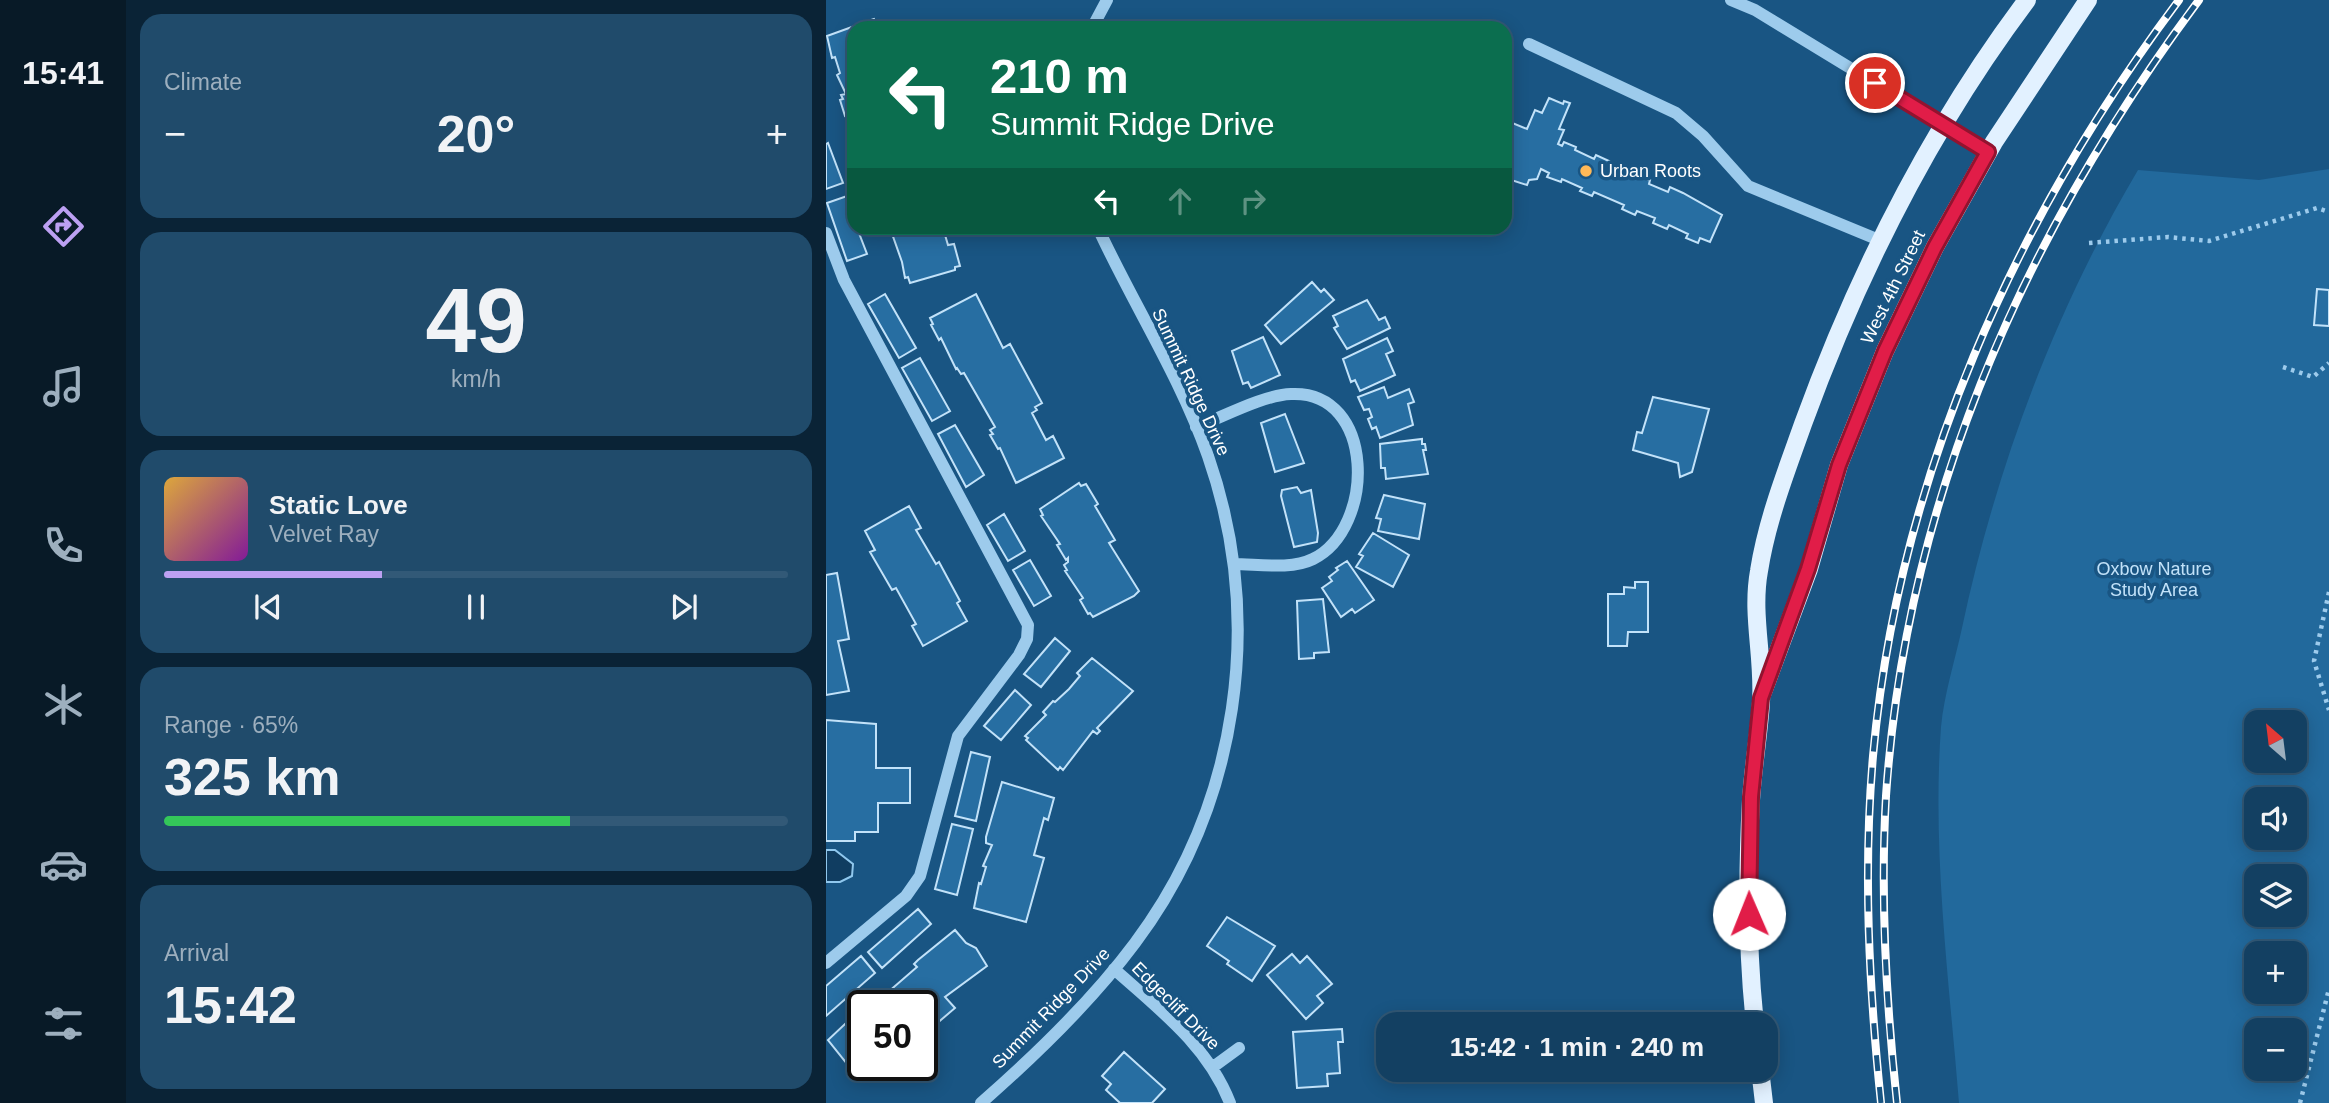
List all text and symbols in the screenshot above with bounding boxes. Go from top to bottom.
icon: left [875,49,966,140]
text: 210 m [990,49,1129,103]
pin [1845,53,1905,113]
text: 15:41 [22,55,104,91]
icon: arrive [1856,64,1894,102]
text: Climate [164,69,242,95]
text: 20° [437,105,515,163]
text: Summit Ridge Drive [990,106,1275,142]
text: − [164,113,186,155]
text: + [766,113,788,155]
place label: Urban Roots [1600,161,1701,181]
marker: Urban Roots [1578,163,1594,179]
icon: left [1088,182,1126,220]
icon: ahead [1161,182,1199,220]
icon: right [1234,182,1272,220]
icon: directions [39,202,88,251]
street label: West 4th Street [1857,227,1929,347]
text: 49 [425,270,527,371]
street label: Summit Ridge Drive [1148,305,1234,459]
icon: music [39,362,88,411]
text: km/h [451,366,501,392]
text: Static Love [269,490,408,520]
icon: phone [39,521,88,570]
text: Velvet Ray [269,521,379,547]
park label: Oxbow Nature Study Area [2096,559,2212,600]
icon: previous [249,588,287,626]
icon: pause [457,588,495,626]
icon: next [665,588,703,626]
icon: climate [39,680,88,729]
north arrow [2244,710,2306,774]
map controls [2244,710,2307,1081]
text: Range · 65% [164,712,298,738]
text: 325 km [164,748,340,806]
button: sound [2244,787,2307,850]
icon: car [39,840,88,889]
button: layers [2244,864,2307,927]
position arrow [1712,877,1786,951]
text: Arrival [164,940,229,966]
button: + [2244,941,2307,1004]
street label: Summit Ridge Drive [988,943,1114,1073]
street label: Edgecliff Drive [1128,958,1224,1054]
text: 15:42 [164,976,297,1034]
speed limit sign: 50 [847,990,938,1081]
icon: filters [39,999,88,1048]
button: − [2244,1018,2307,1081]
text: 15:42 · 1 min · 240 m [1450,1032,1704,1062]

